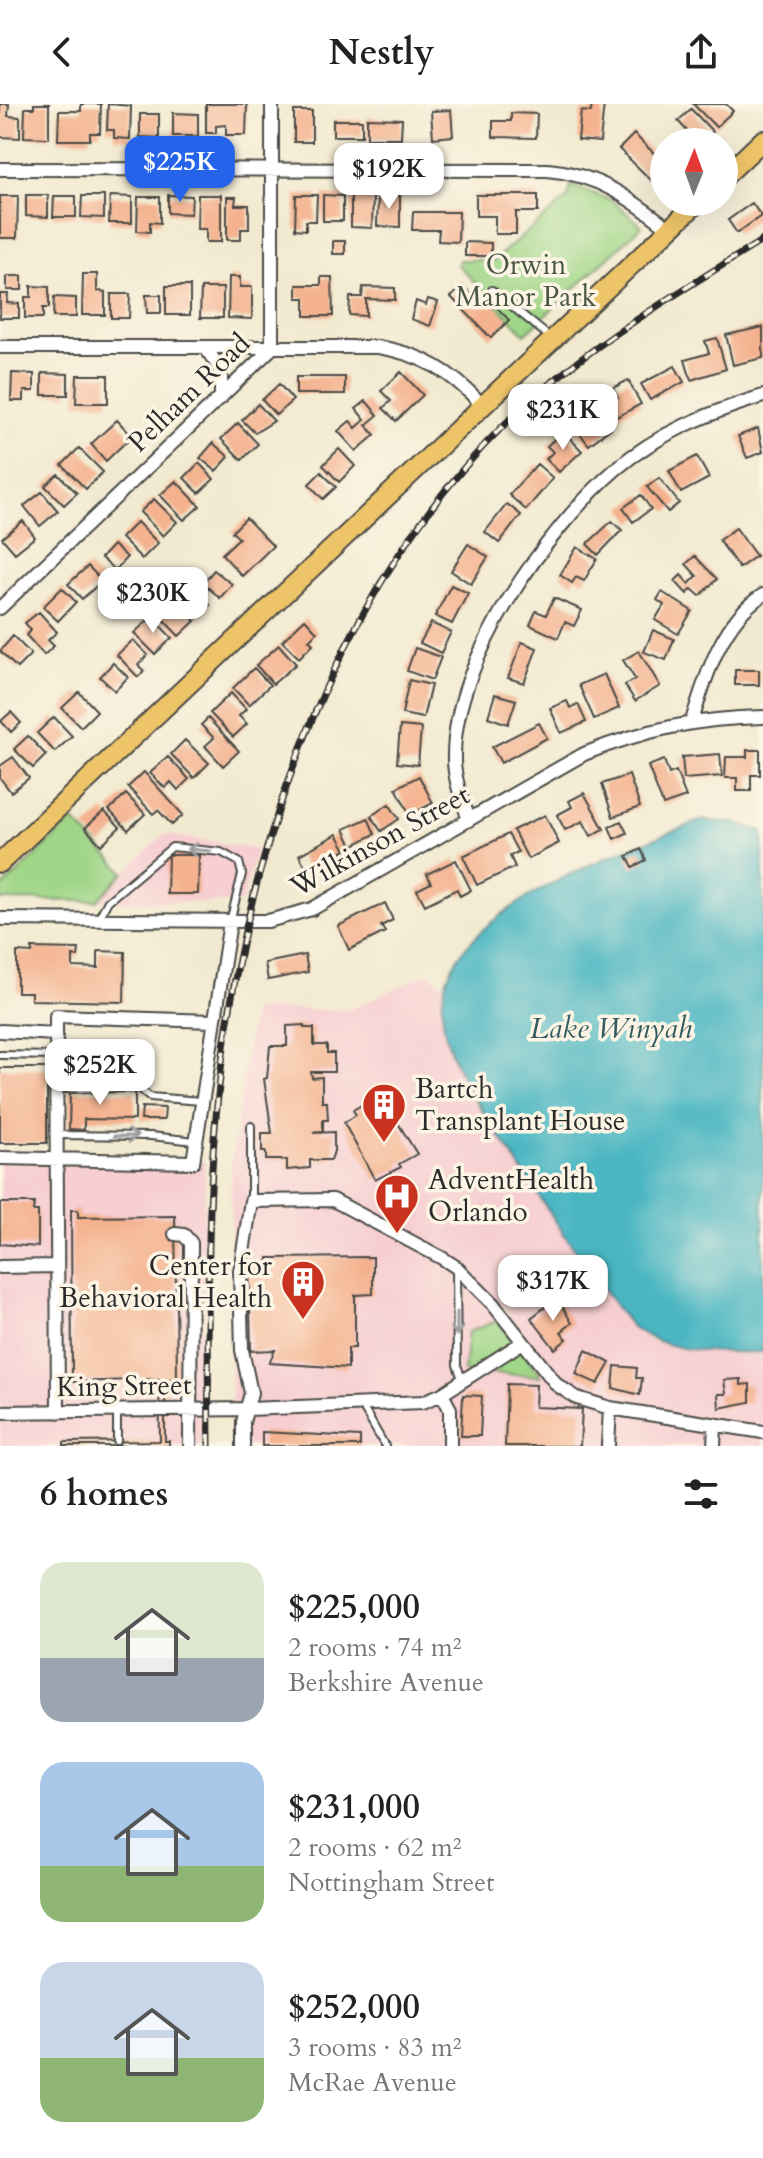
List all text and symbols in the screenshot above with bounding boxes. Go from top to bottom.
text: Nestly [328,28,435,77]
icon: back [40,30,84,74]
icon: share [679,30,723,74]
north arrow [650,128,738,216]
map controls [650,128,738,216]
pin: $225K [124,136,236,204]
pin: $192K [333,143,445,211]
text: $225K [143,144,217,179]
text: $192K [352,151,426,186]
park label: Orwin Manor Park [455,246,597,316]
street label: Pelham Road [119,325,259,461]
pin: $231K [507,384,619,452]
text: $231K [526,392,600,427]
pin: $230K [97,567,209,635]
text: $230K [116,575,190,610]
street label: Wilkinson Street [282,776,477,907]
one-way arrow [186,842,213,857]
water label: Lake Winyah [530,1008,693,1049]
pin: $252K [44,1039,156,1107]
text: $252K [63,1047,137,1082]
place label: Bartch Transplant House [415,1070,626,1140]
building icon: Bartch Transplant House [360,1081,408,1144]
one-way arrow [112,1129,139,1144]
place label: AdventHealth Orlando [428,1161,594,1231]
hospital icon: AdventHealth Orlando [373,1172,421,1235]
place label: Center for Behavioral Health [59,1247,273,1317]
pin: $317K [497,1255,609,1323]
building icon: Center for Behavioral Health [279,1258,327,1321]
text: $317K [516,1263,590,1298]
one-way arrow [449,1310,465,1337]
street label: King Street [56,1366,192,1406]
text: 6 homes [40,1471,168,1517]
icon: filters [679,1472,723,1516]
text: $225,000 [288,1584,420,1630]
icon: home [104,1594,200,1690]
text: 2 rooms · 74 m² [288,1630,461,1665]
text: Berkshire Avenue [288,1665,484,1700]
text: $231,000 [288,1784,420,1830]
icon: home [104,1794,200,1890]
text: 2 rooms · 62 m² [288,1830,461,1865]
text: Nottingham Street [288,1865,494,1900]
text: $252,000 [288,1984,420,2030]
icon: home [104,1994,200,2090]
text: 3 rooms · 83 m² [288,2030,461,2065]
text: McRae Avenue [288,2065,457,2100]

